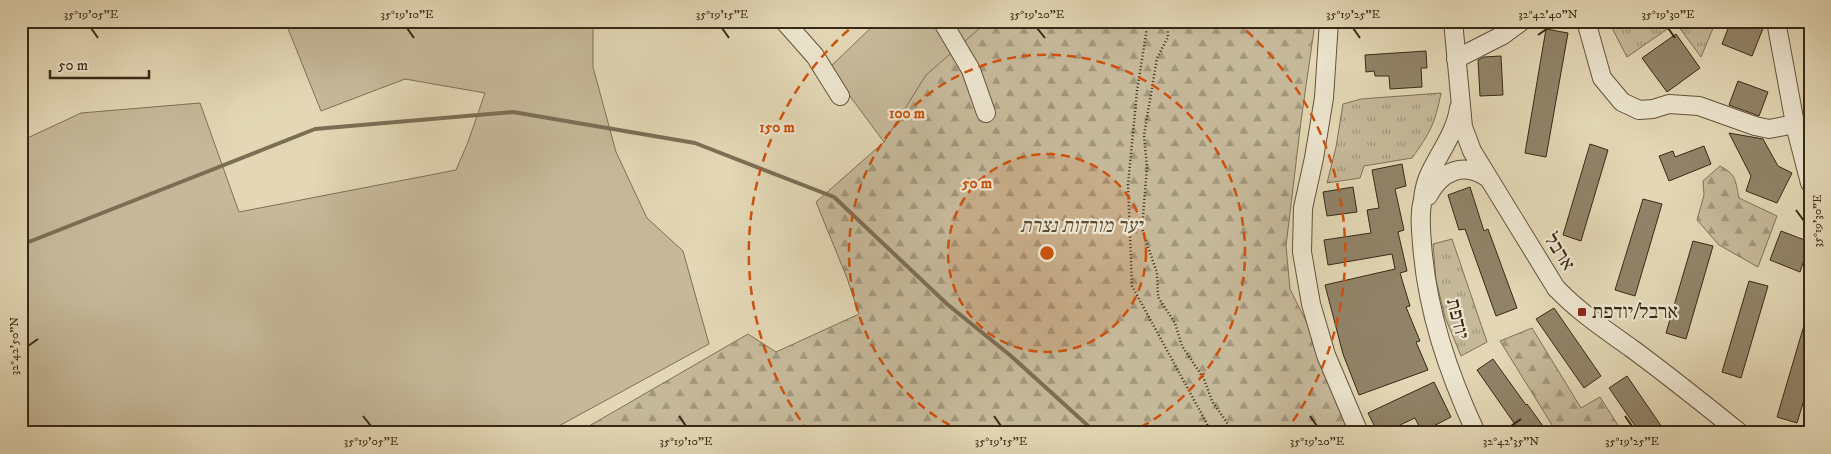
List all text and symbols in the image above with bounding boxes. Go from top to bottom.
text: 35°19'05"E [64,7,119,22]
text: 35°19'10"E [381,7,434,22]
text: 35°19'15"E [696,7,749,22]
text: 35°19'20"E [1010,7,1065,22]
text: 35°19'25"E [1326,7,1380,22]
text: 32°42'40"N [1518,7,1578,22]
text: 35°19'30"E [1641,7,1695,22]
scale bar [50,48,149,80]
text: 50 m [58,56,88,75]
text: 100 m [889,104,926,123]
text: 150 m [759,118,795,137]
text: 50 m [961,174,993,193]
text: 35°19'30"E [1810,194,1825,248]
park label: יער מורדות נצרת [1020,214,1144,239]
street label: ארבל [1538,229,1580,275]
centre of rings [1038,244,1056,262]
street label: יודפת [1440,296,1474,342]
place label: ארבל/יודפת [1592,300,1678,325]
marker: ארבל/יודפת [1576,306,1588,318]
text: 32°42'50"N [7,317,22,375]
text: 35°19'05"E [344,434,399,449]
text: 35°19'10"E [660,434,713,449]
text: 35°19'15"E [975,434,1028,449]
text: 35°19'20"E [1290,434,1345,449]
text: 32°42'35"N [1483,434,1539,449]
text: 35°19'25"E [1605,434,1659,449]

